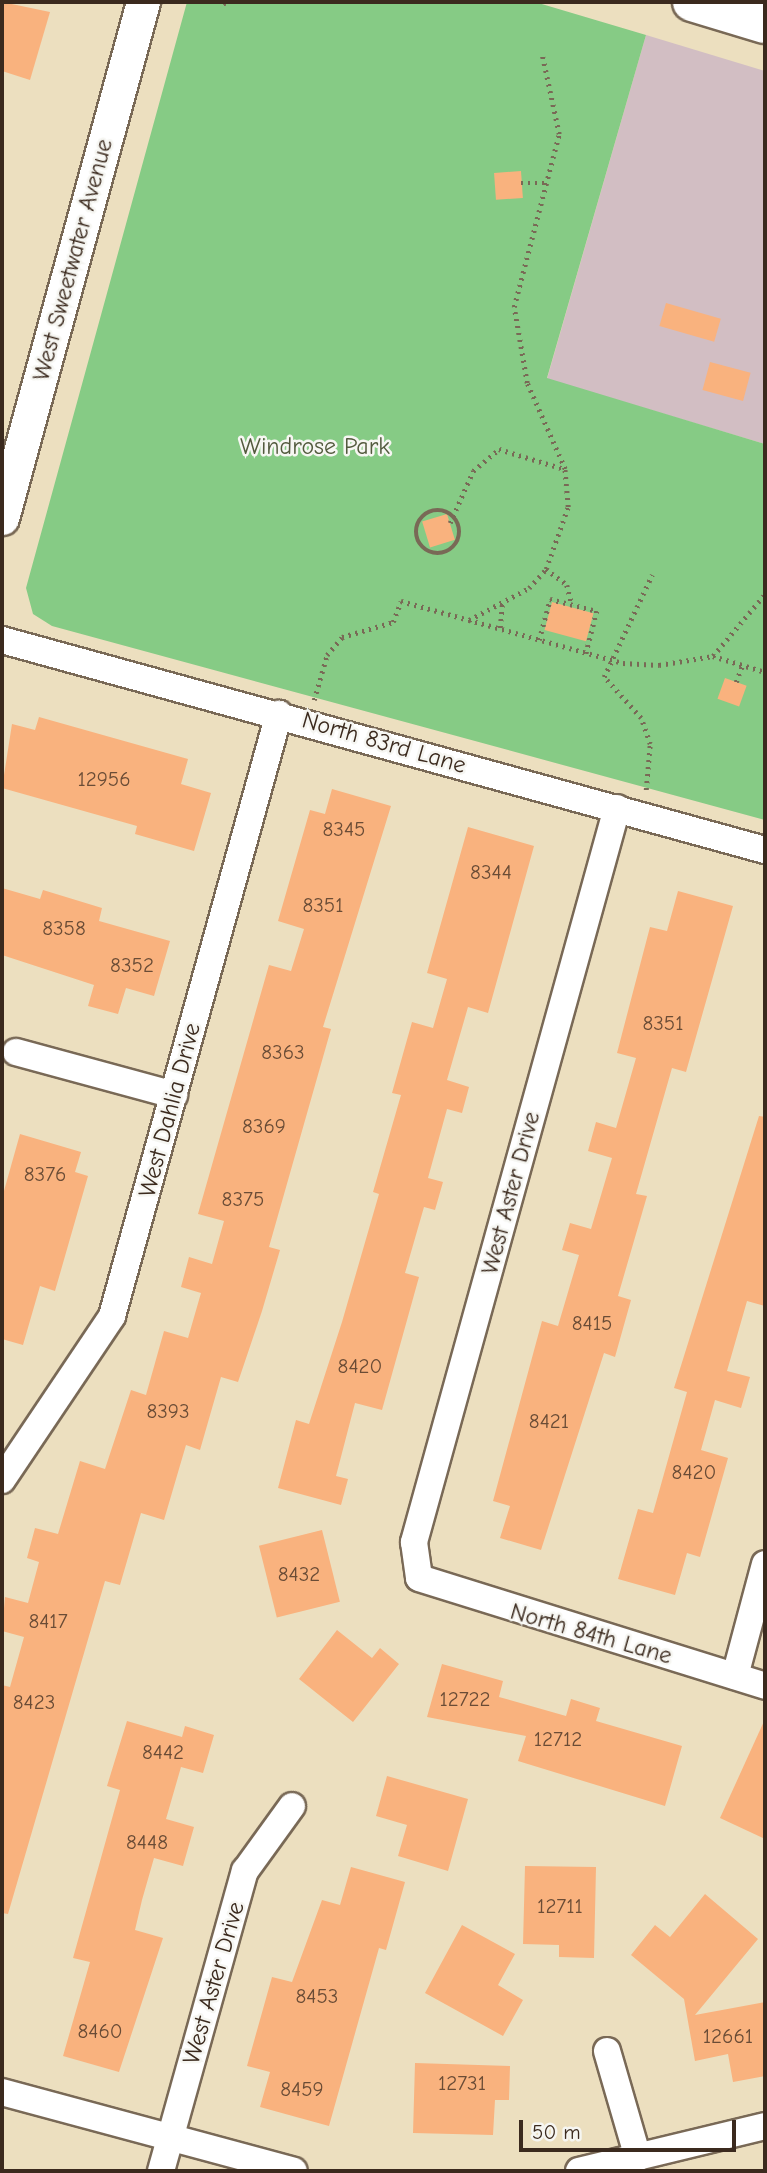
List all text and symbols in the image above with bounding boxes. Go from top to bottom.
street label: West Sweetwater Avenue [27,136,119,384]
park label: Windrose Park [240,433,390,461]
street label: North 83rd Lane [299,706,469,780]
house number: 12956 [77,766,131,792]
house number: 8345 [323,816,365,842]
house number: 8344 [470,859,512,885]
house number: 8351 [302,892,344,918]
house number: 8358 [42,915,86,941]
house number: 8352 [110,952,154,978]
house number: 8351 [642,1010,684,1036]
street label: West Dahlia Drive [133,1020,207,1200]
house number: 8363 [261,1039,305,1065]
street label: West Aster Drive [475,1108,547,1278]
house number: 8369 [242,1113,286,1139]
house number: 8376 [24,1161,66,1187]
house number: 8375 [222,1186,264,1212]
house number: 8415 [572,1310,612,1336]
house number: 8420 [338,1353,382,1379]
house number: 8393 [146,1398,190,1424]
house number: 8421 [529,1408,569,1434]
house number: 8420 [672,1459,716,1485]
house number: 8432 [278,1561,320,1587]
street label: North 84th Lane [507,1597,675,1671]
house number: 8417 [28,1608,68,1634]
house number: 12722 [439,1686,491,1712]
house number: 8423 [13,1689,55,1715]
house number: 12712 [534,1726,582,1752]
house number: 8442 [142,1739,184,1765]
house number: 8448 [126,1829,168,1855]
house number: 12711 [537,1893,583,1919]
street label: West Aster Drive [177,1899,251,2067]
house number: 8453 [296,1983,338,2009]
house number: 8460 [77,2018,123,2044]
house number: 12661 [703,2023,753,2049]
house number: 12731 [438,2070,486,2096]
house number: 8459 [280,2076,324,2102]
scale bar [522,2106,739,2150]
text: 50 m [532,2120,581,2144]

